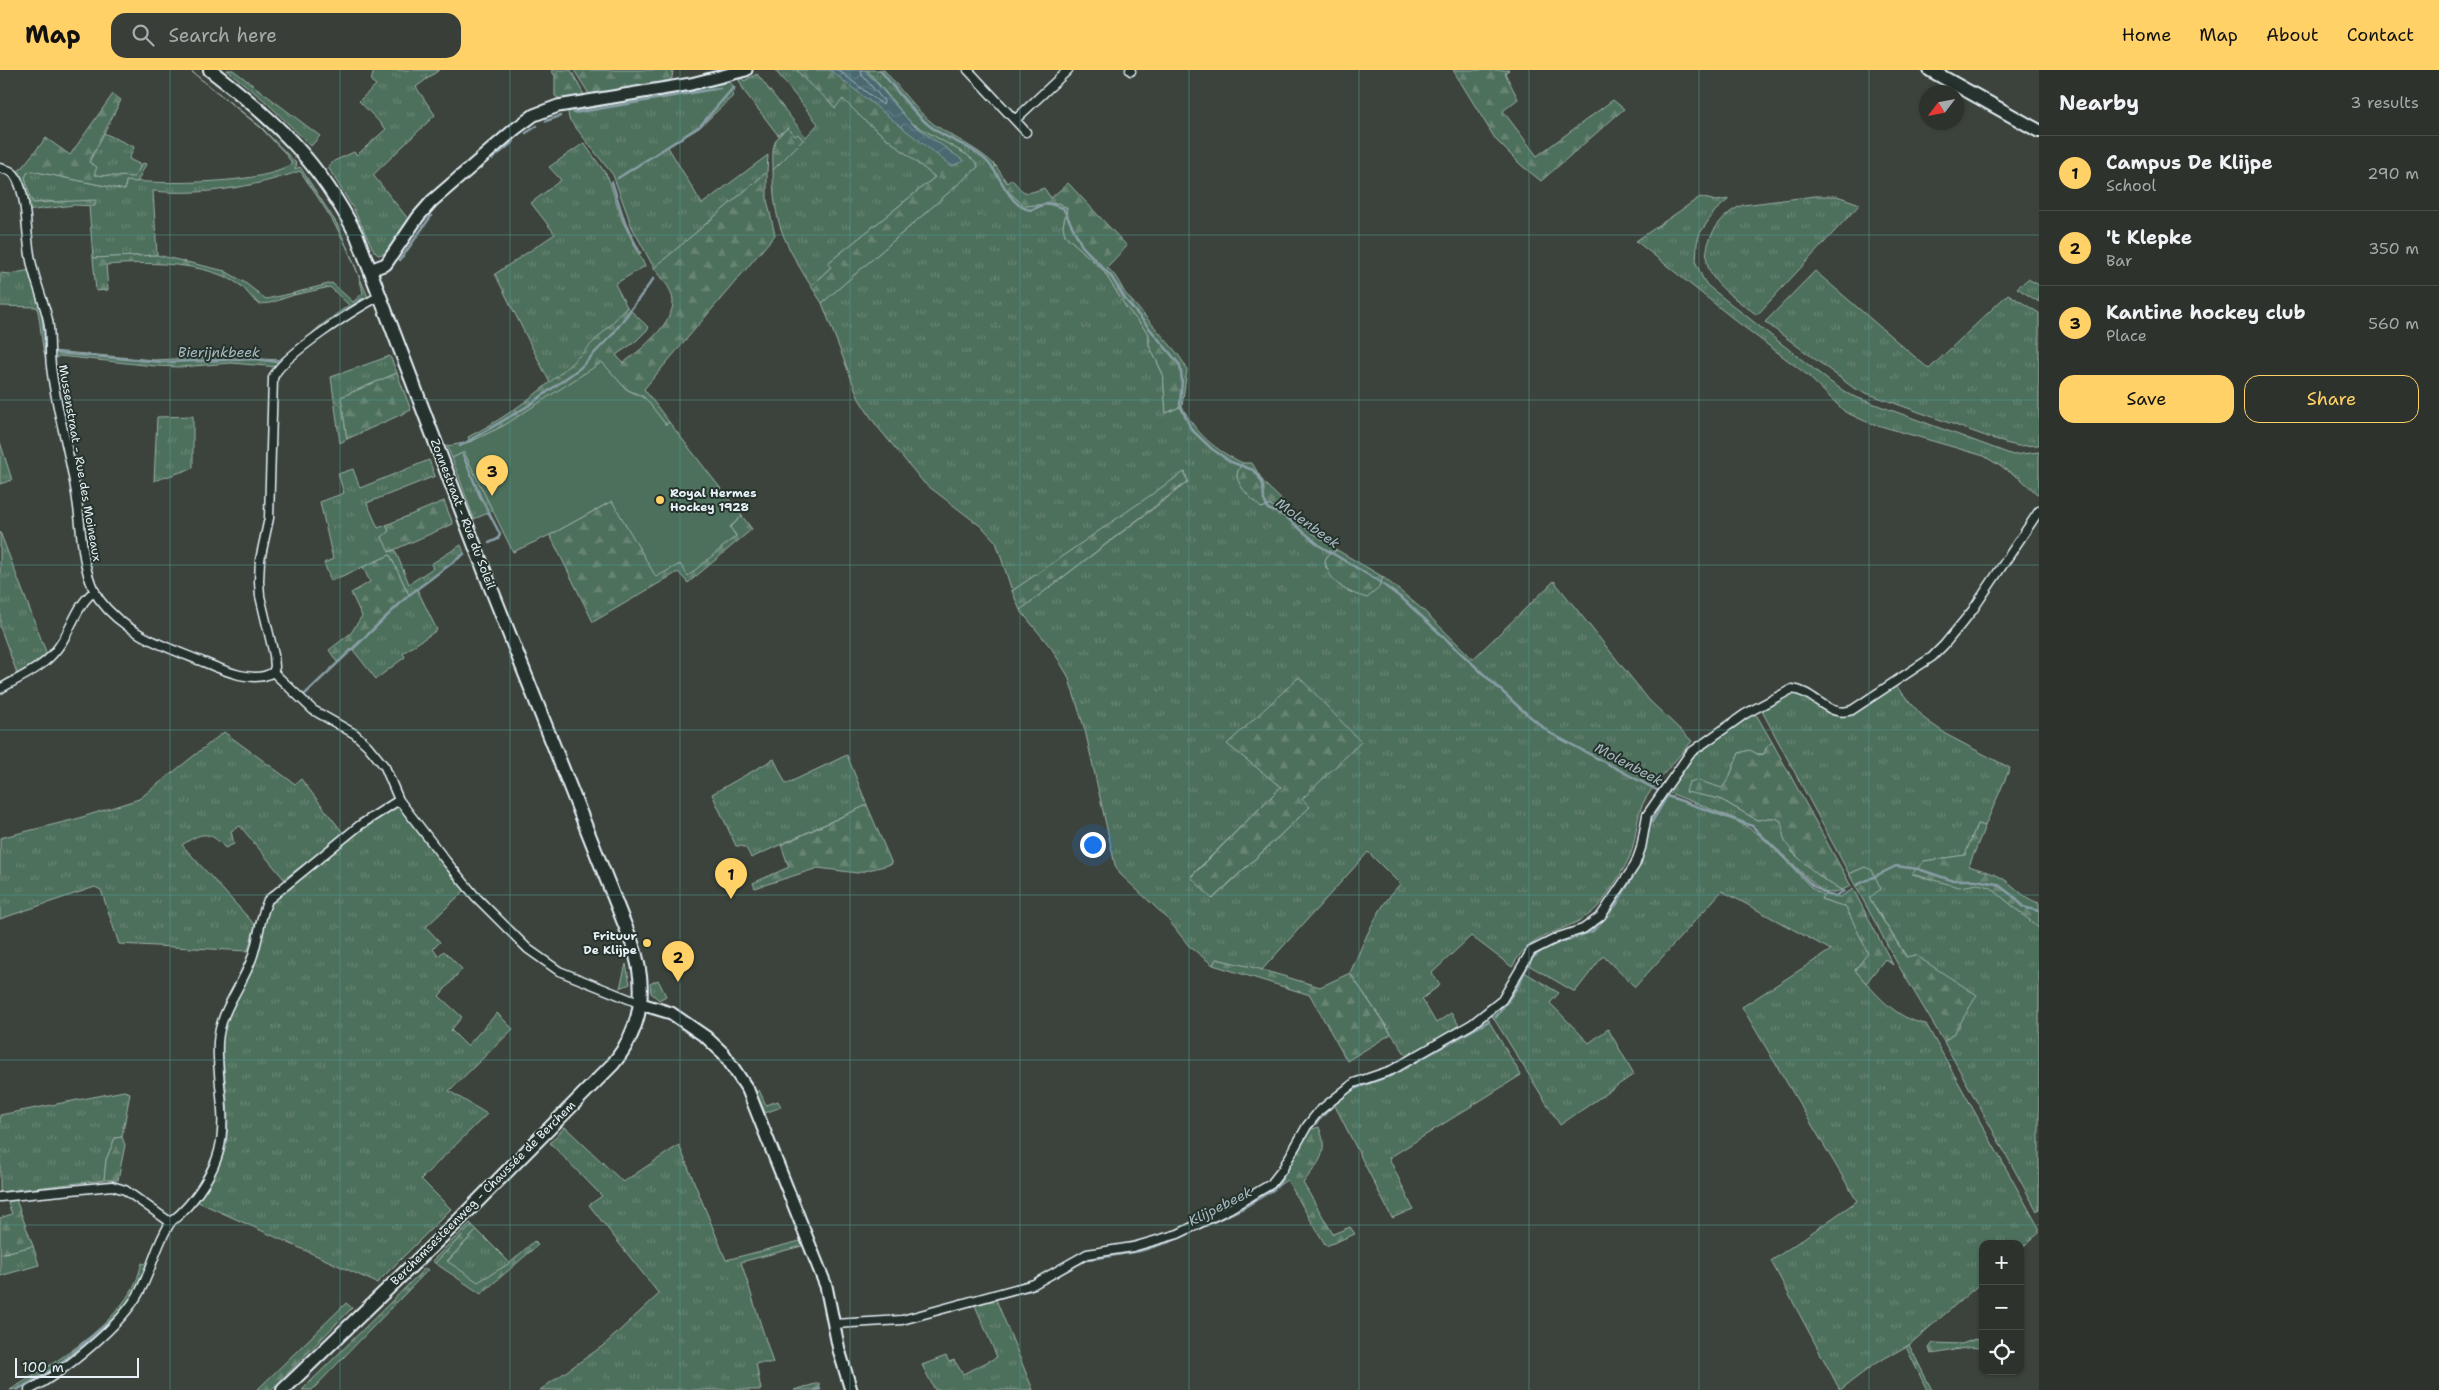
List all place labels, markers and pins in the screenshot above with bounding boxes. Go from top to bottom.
pin: 3 [476,455,508,496]
place label: Royal Hermes Hockey 1928 [670,485,756,515]
marker: Royal Hermes Hockey 1928 [654,494,666,506]
pin: 1 [715,858,747,899]
place label: Frituur De Klijpe [583,928,638,958]
marker: Frituur De Klijpe [641,937,653,949]
pin: 2 [662,941,694,982]

